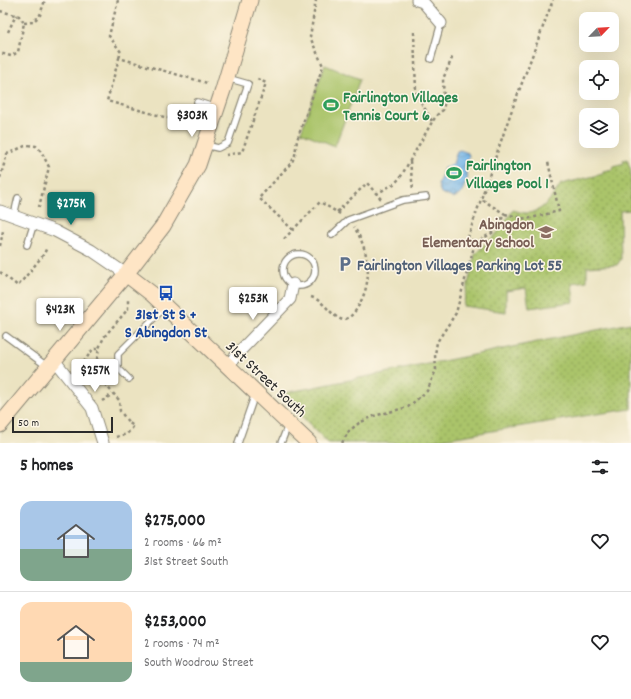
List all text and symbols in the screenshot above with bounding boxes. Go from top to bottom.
north arrow [579,12,619,52]
map controls [579,12,619,148]
button: locate [579,60,619,100]
place label: Fairlington Villages Tennis Court 6 [343,87,459,128]
sports icon: Fairlington Villages Tennis Court 6 [322,96,340,114]
pin: $303K [164,104,220,138]
text: $303K [176,107,208,126]
button: layers [579,108,619,148]
place label: Fairlington Villages Pool 1 [466,155,549,196]
sports icon: Fairlington Villages Pool 1 [445,164,463,182]
pin: $275K [43,192,99,226]
text: $275K [56,195,86,214]
place label: Abingdon Elementary School [422,214,534,255]
school or university icon: Abingdon Elementary School [537,223,555,241]
parking icon: Fairlington Villages Parking Lot 55 [336,255,354,273]
place label: Fairlington Villages Parking Lot 55 [357,255,562,278]
bus stop icon: 31st St S + S Abingdon St [157,284,175,302]
pin: $253K [225,287,281,321]
text: $253K [238,290,268,309]
pin: $423K [32,298,88,332]
text: $423K [45,301,75,320]
place label: 31st St S + S Abingdon St [125,304,207,345]
street label: 31st Street South [220,336,311,424]
pin: $257K [67,359,123,393]
text: $257K [80,362,110,381]
scale bar [12,415,113,434]
text: 50 m [18,416,39,432]
text: 5 homes [20,455,73,479]
icon: filters [589,456,611,478]
text: $275,000 [144,510,205,534]
icon: home [52,517,100,565]
icon: heart [589,530,611,552]
text: 2 rooms · 66 m² [144,534,222,553]
text: 31st Street South [144,553,228,572]
text: $253,000 [144,611,207,635]
icon: home [52,618,100,666]
icon: heart [589,631,611,653]
text: 2 rooms · 74 m² [144,635,219,654]
text: South Woodrow Street [144,654,254,673]

